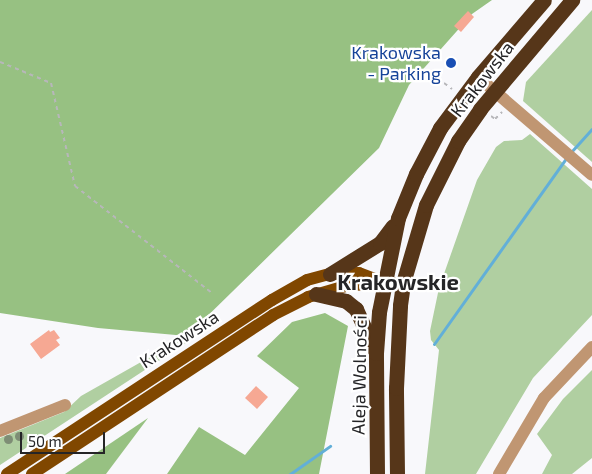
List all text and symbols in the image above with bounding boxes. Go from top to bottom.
street label: Krakowska [446,37,518,121]
place label: Krakowska - Parking [351,42,441,84]
marker: Krakowska - Parking [445,57,457,69]
district label: Krakowskie [337,269,459,295]
street label: Krakowska [135,305,223,373]
street label: Aleja Wolności [347,315,371,435]
scale bar [22,422,108,454]
text: 50 m [28,432,62,450]

